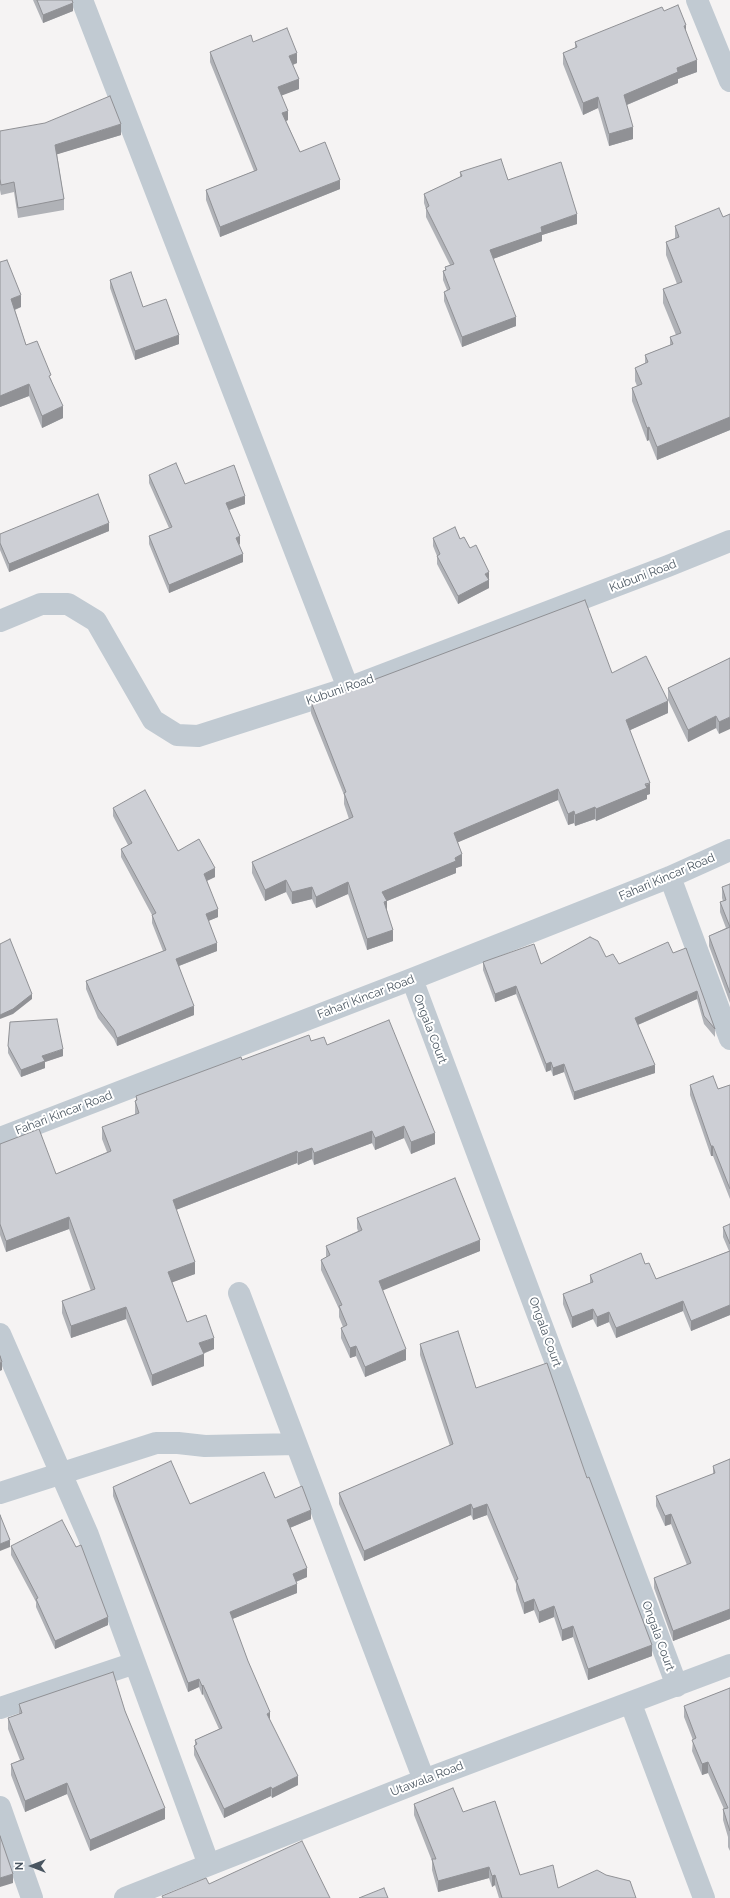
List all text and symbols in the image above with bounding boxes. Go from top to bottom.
street label: Kubuni Road [607,557,679,595]
street label: Kubuni Road [304,672,376,708]
street label: Fahari Kincar Road [617,850,717,904]
street label: Fahari Kincar Road [315,972,417,1022]
street label: Ongala Court [410,992,450,1066]
street label: Fahari Kincar Road [13,1088,115,1138]
street label: Ongala Court [526,1295,564,1369]
street label: Ongala Court [639,1599,677,1673]
street label: Utawala Road [388,1758,466,1800]
north arrow [12,1846,52,1886]
text: N [13,1862,26,1870]

